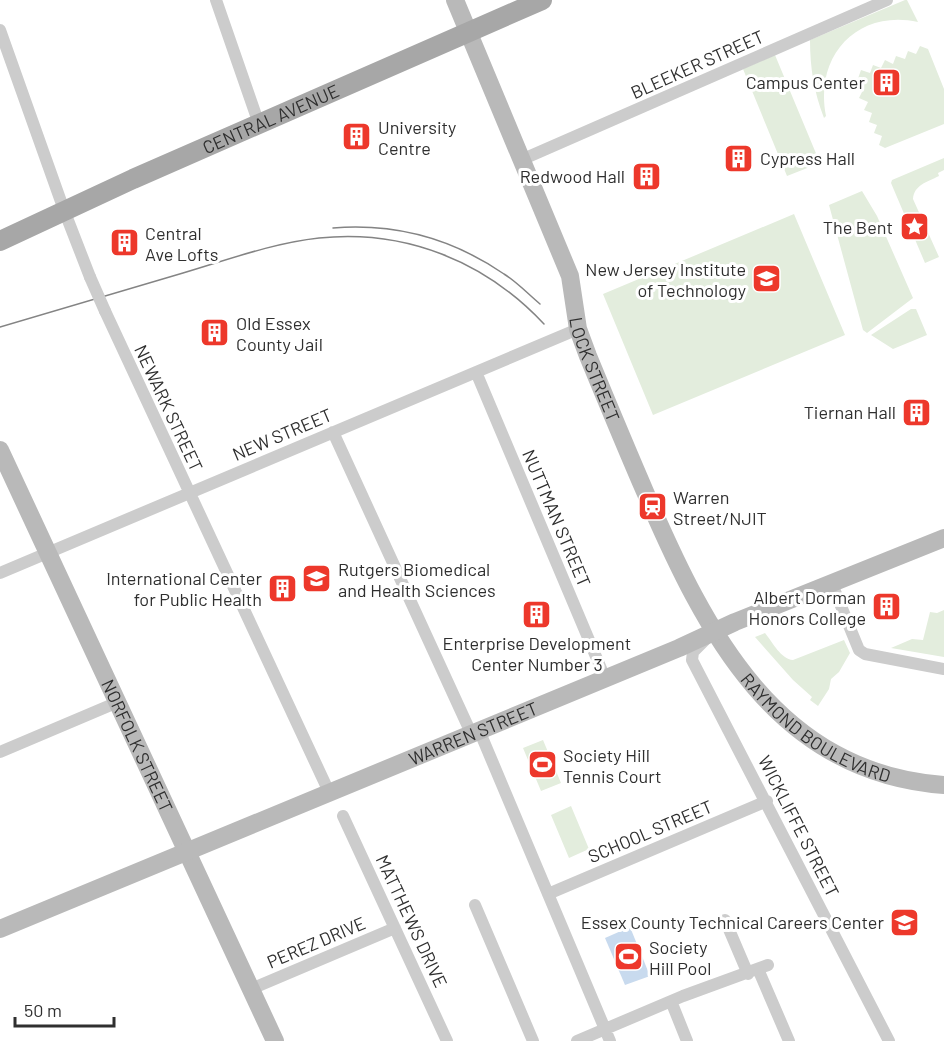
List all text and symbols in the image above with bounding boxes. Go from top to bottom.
street label: BLEEKER STREET [627,25,767,103]
building icon: Campus Center [870,66,902,98]
place label: Campus Center [746,71,865,93]
street label: CENTRAL AVENUE [199,79,342,158]
place label: University Centre [378,116,456,159]
building icon: University Centre [341,121,373,153]
building icon: Cypress Hall [723,142,755,174]
place label: Cypress Hall [760,147,855,169]
building icon: Redwood Hall [630,160,662,192]
place label: Redwood Hall [520,165,625,187]
place icon: The Bent [898,211,930,243]
place label: The Bent [823,216,893,238]
place label: Central Ave Lofts [145,222,218,265]
building icon: Central Ave Lofts [108,227,140,259]
place label: New Jersey Institute of Technology [585,258,746,301]
school or university icon: New Jersey Institute of Technology [751,263,783,295]
place label: Old Essex County Jail [236,312,323,355]
street label: LOCK STREET [565,316,625,425]
building icon: Old Essex County Jail [199,317,231,349]
street label: NEWARK STREET [130,341,208,475]
building icon: Tiernan Hall [901,396,933,428]
place label: Tiernan Hall [804,401,896,423]
street label: NEW STREET [229,403,335,465]
street label: NUTTMAN STREET [518,446,596,590]
place label: Warren Street/NJIT [673,486,767,529]
station icon: Warren Street/NJIT [636,491,668,523]
place label: Rutgers Biomedical and Health Sciences [338,558,496,601]
school or university icon: Rutgers Biomedical and Health Sciences [301,563,333,595]
place label: International Center for Public Health [106,567,262,610]
building icon: International Center for Public Health [267,572,299,604]
place label: Albert Dorman Honors College [748,586,866,629]
building icon: Albert Dorman Honors College [871,591,903,623]
building icon: Enterprise Development Center Number 3 [521,598,553,630]
place label: Enterprise Development Center Number 3 [443,632,631,675]
street label: RAYMOND BOULEVARD [736,668,893,787]
street label: NORFOLK STREET [97,676,178,816]
street label: WARREN STREET [405,697,541,770]
place label: Society Hill Tennis Court [563,744,662,787]
sports icon: Society Hill Tennis Court [526,749,558,781]
street label: WICKLIFFE STREET [754,752,844,900]
street label: SCHOOL STREET [585,795,715,867]
street label: MATTHEWS DRIVE [372,851,452,991]
school or university icon: Essex County Technical Careers Center [889,906,921,938]
street label: PEREZ DRIVE [263,911,369,973]
place label: Essex County Technical Careers Center [581,911,884,933]
place label: Society Hill Pool [649,936,711,979]
sports icon: Society Hill Pool [612,941,644,973]
scale bar [15,990,114,1028]
text: 50 m [24,999,62,1021]

